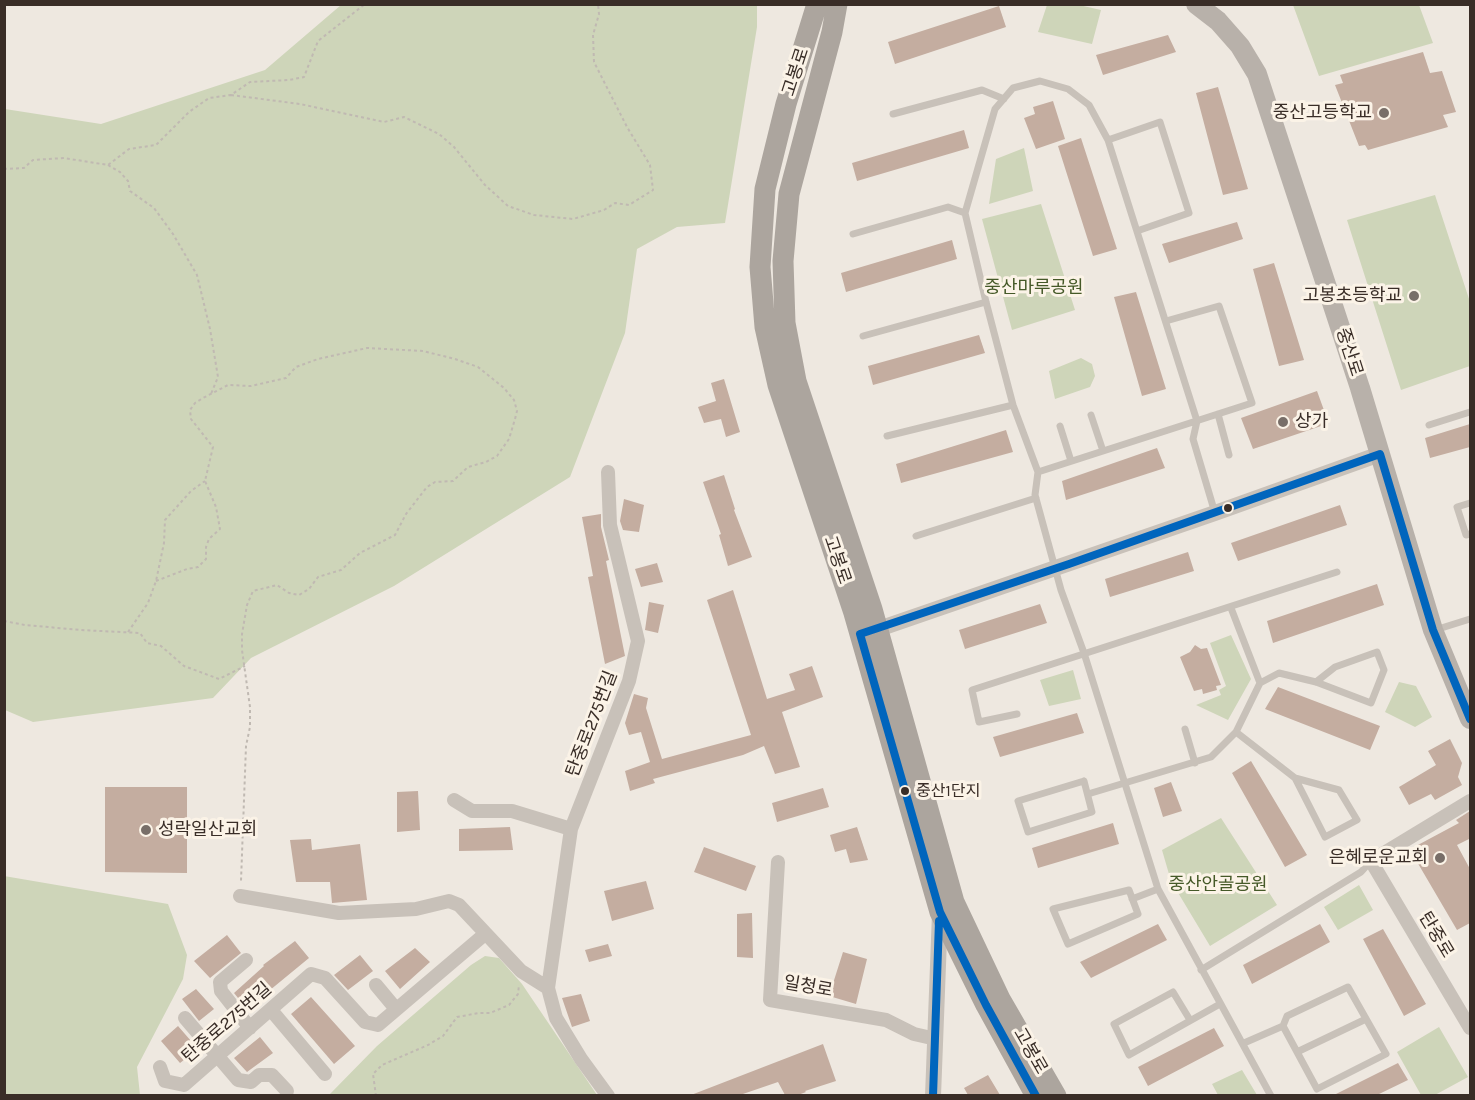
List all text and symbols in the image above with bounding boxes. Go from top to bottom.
street label: 고봉로 [778,45,814,99]
place label: 중산고등학교 [1273,102,1372,124]
marker: 중산고등학교 [1377,106,1391,120]
park label: 중산마루공원 [984,277,1084,299]
place label: 고봉초등학교 [1303,285,1402,307]
marker: 고봉초등학교 [1407,289,1421,303]
street label: 중산로 [1331,325,1367,379]
place label: 상가 [1295,411,1328,433]
marker: 상가 [1276,415,1290,429]
unlabelled marker [1222,502,1234,514]
street label: 고봉로 [819,533,855,587]
street label: 탄중로275번길 [562,668,622,780]
place label: 중산1단지 [916,781,980,801]
marker: 중산1단지 [899,785,911,797]
place label: 성락일산교회 [158,819,257,841]
marker: 성락일산교회 [139,823,153,837]
place label: 은혜로운교회 [1329,847,1428,869]
marker: 은혜로운교회 [1433,851,1447,865]
park label: 중산안골공원 [1168,874,1268,896]
street label: 탄중로 [1414,908,1458,962]
street label: 일청로 [782,972,834,1002]
street label: 탄중로275번길 [178,978,276,1068]
street label: 고봉로 [1008,1024,1052,1078]

